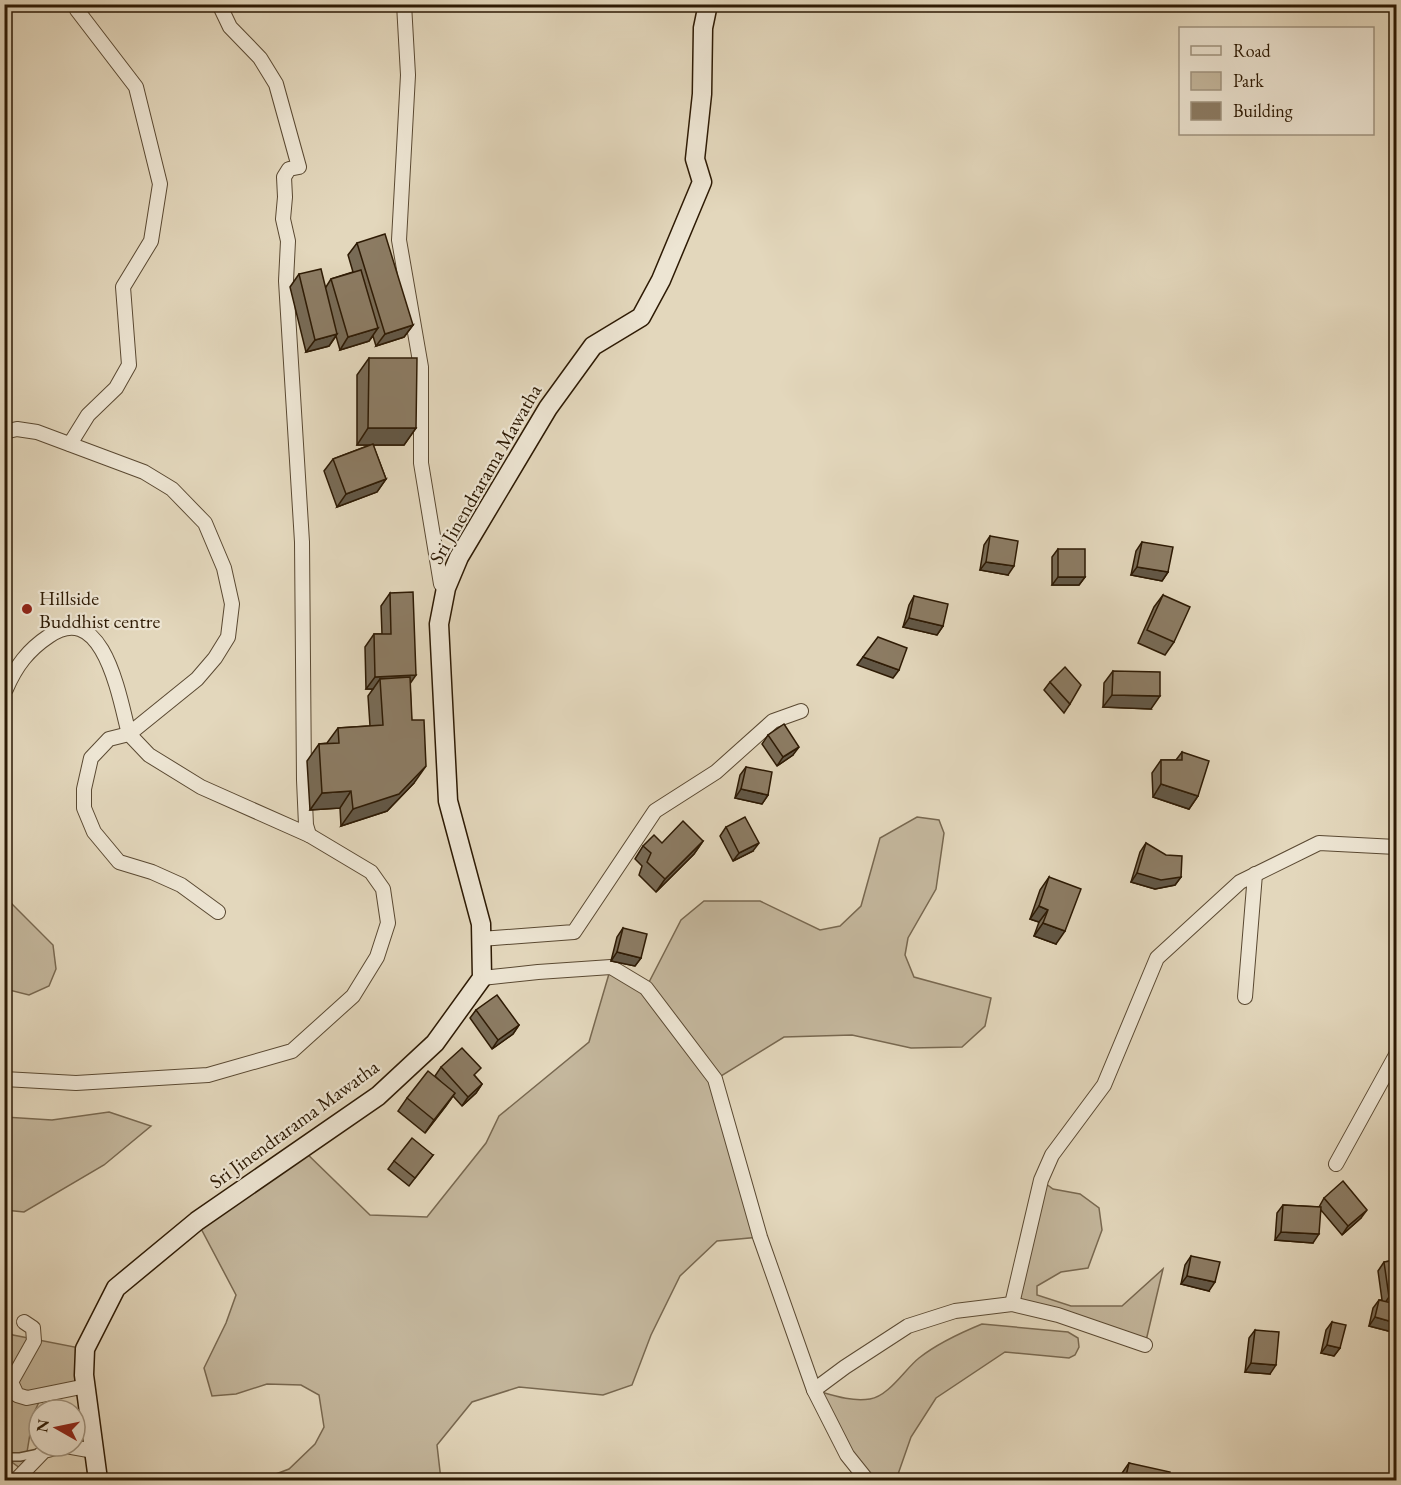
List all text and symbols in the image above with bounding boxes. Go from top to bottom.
legend [1179,27,1374,135]
text: Road [1233,39,1272,62]
text: Park [1233,69,1264,92]
text: Building [1233,99,1293,122]
street label: Sri Jinendrarama Mawatha [423,379,547,569]
place label: Hillside Buddhist centre [39,585,161,634]
marker: Hillside Buddhist centre [20,602,34,616]
street label: Sri Jinendrarama Mawatha [204,1054,384,1194]
north arrow [27,1398,87,1458]
text: N [31,1418,54,1434]

